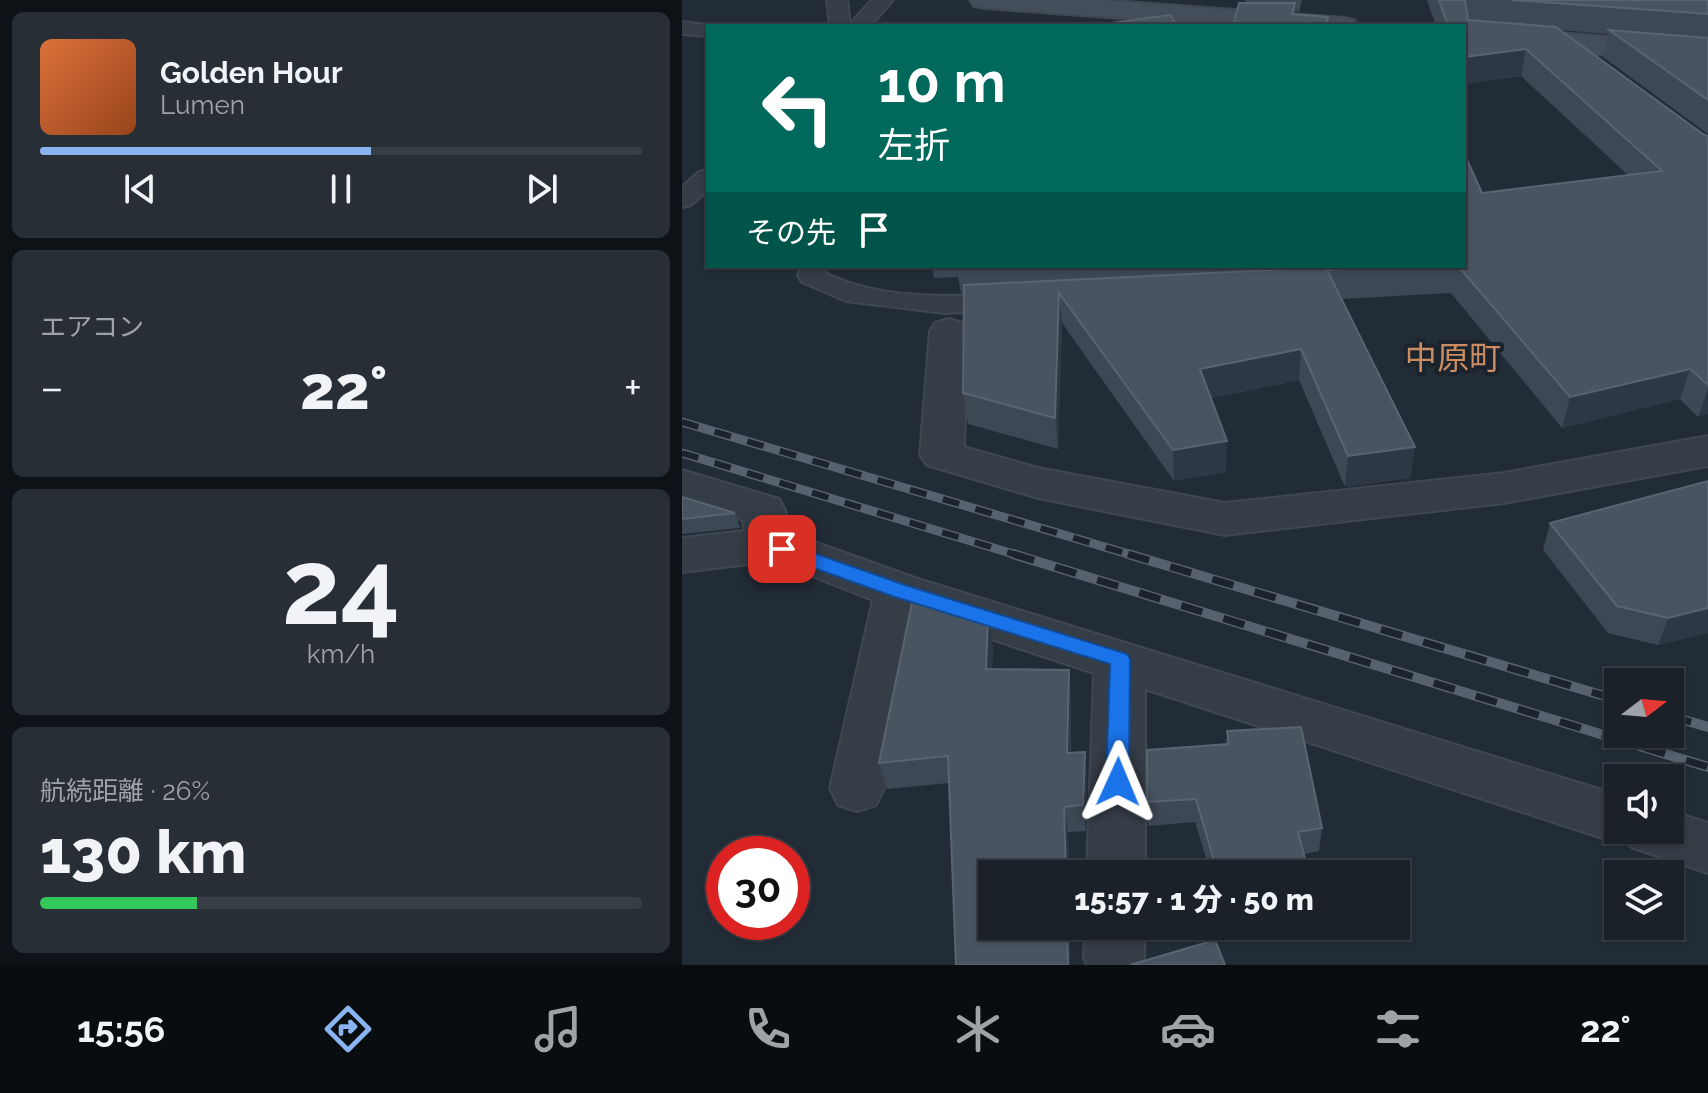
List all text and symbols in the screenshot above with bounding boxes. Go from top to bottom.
text: 10 m [878,49,1006,115]
text: Golden Hour [160,55,343,90]
icon: left [746,56,850,160]
text: Lumen [160,90,245,120]
text: 左折 [878,124,950,166]
icon: previous [118,167,162,211]
icon: pause [319,167,363,211]
icon: next [520,167,564,211]
icon: arrive [852,208,896,252]
text: その先 [746,215,836,250]
text: エアコン [40,312,144,342]
district label: 中原町 [1405,339,1501,376]
text: 22° [300,353,387,423]
text: − [40,362,64,413]
text: + [624,362,642,413]
pin [748,515,816,583]
text: 24 [282,526,400,648]
icon: arrive [760,527,804,571]
text: km/h [307,639,375,669]
north arrow [1604,668,1684,748]
map controls [1604,668,1684,940]
position arrow [1076,740,1160,824]
button: sound [1604,764,1684,844]
text: 航続距離 · 26% [40,776,210,806]
text: 130 km [40,817,246,887]
speed limit sign: 30 [706,836,810,940]
button: layers [1604,860,1684,940]
text: 15:57 · 1 分 · 50 m [1074,882,1314,917]
icon: directions [320,1001,376,1057]
icon: music [530,1001,586,1057]
icon: phone [740,1001,796,1057]
icon: climate [950,1001,1006,1057]
icon: car [1160,1001,1216,1057]
icon: filters [1370,1001,1426,1057]
text: 15:56 [77,1008,165,1050]
text: 22° [1580,1008,1631,1050]

